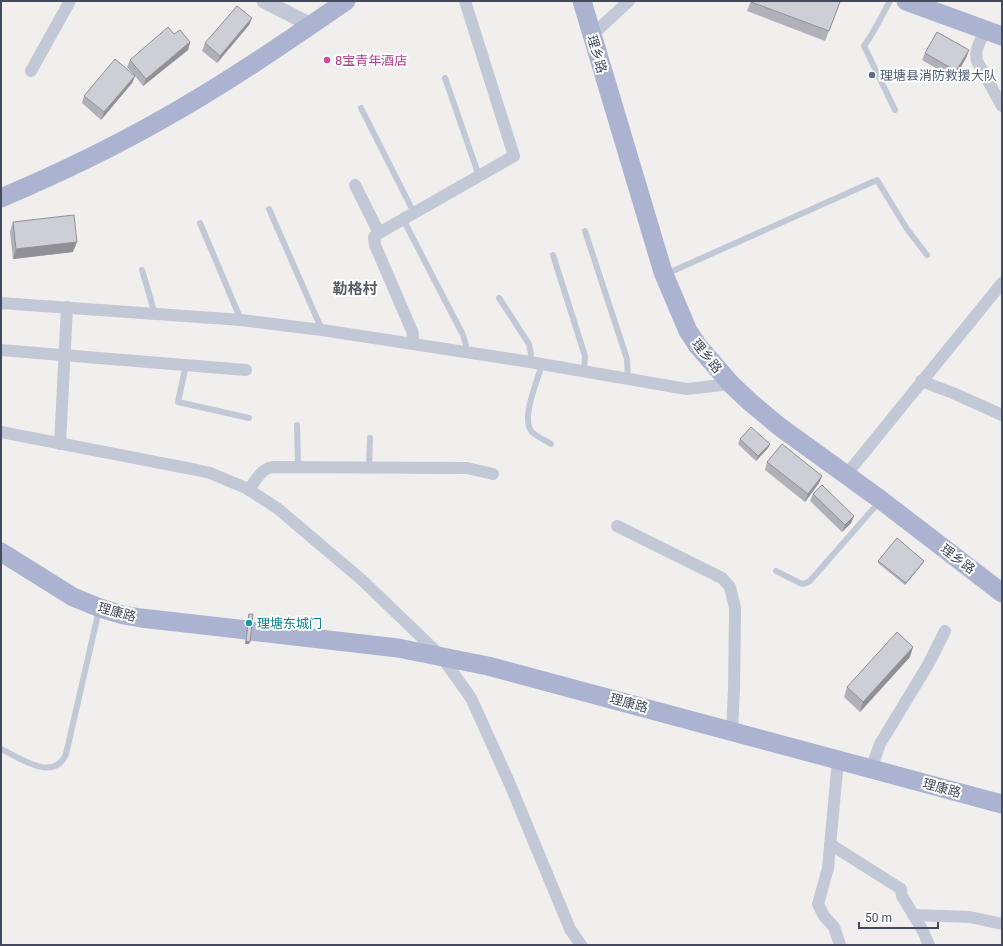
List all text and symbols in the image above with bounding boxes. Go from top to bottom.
street label: 理乡路 [584,33,610,75]
place label: 8宝青年酒店 [335,53,407,68]
marker: 8宝青年酒店 [322,55,332,65]
place label: 理塘县消防救援大队 [880,68,997,83]
marker: 理塘县消防救援大队 [867,70,877,80]
district label: 勒格村 [332,280,378,298]
street label: 理乡路 [689,336,725,376]
street label: 理乡路 [938,541,978,577]
street label: 理康路 [96,600,138,624]
place label: 理塘东城门 [257,616,322,631]
marker: 理塘东城门 [244,618,254,628]
street label: 理康路 [608,691,650,715]
street label: 理康路 [921,776,963,800]
scale bar [859,904,938,930]
text: 50 m [865,911,892,925]

